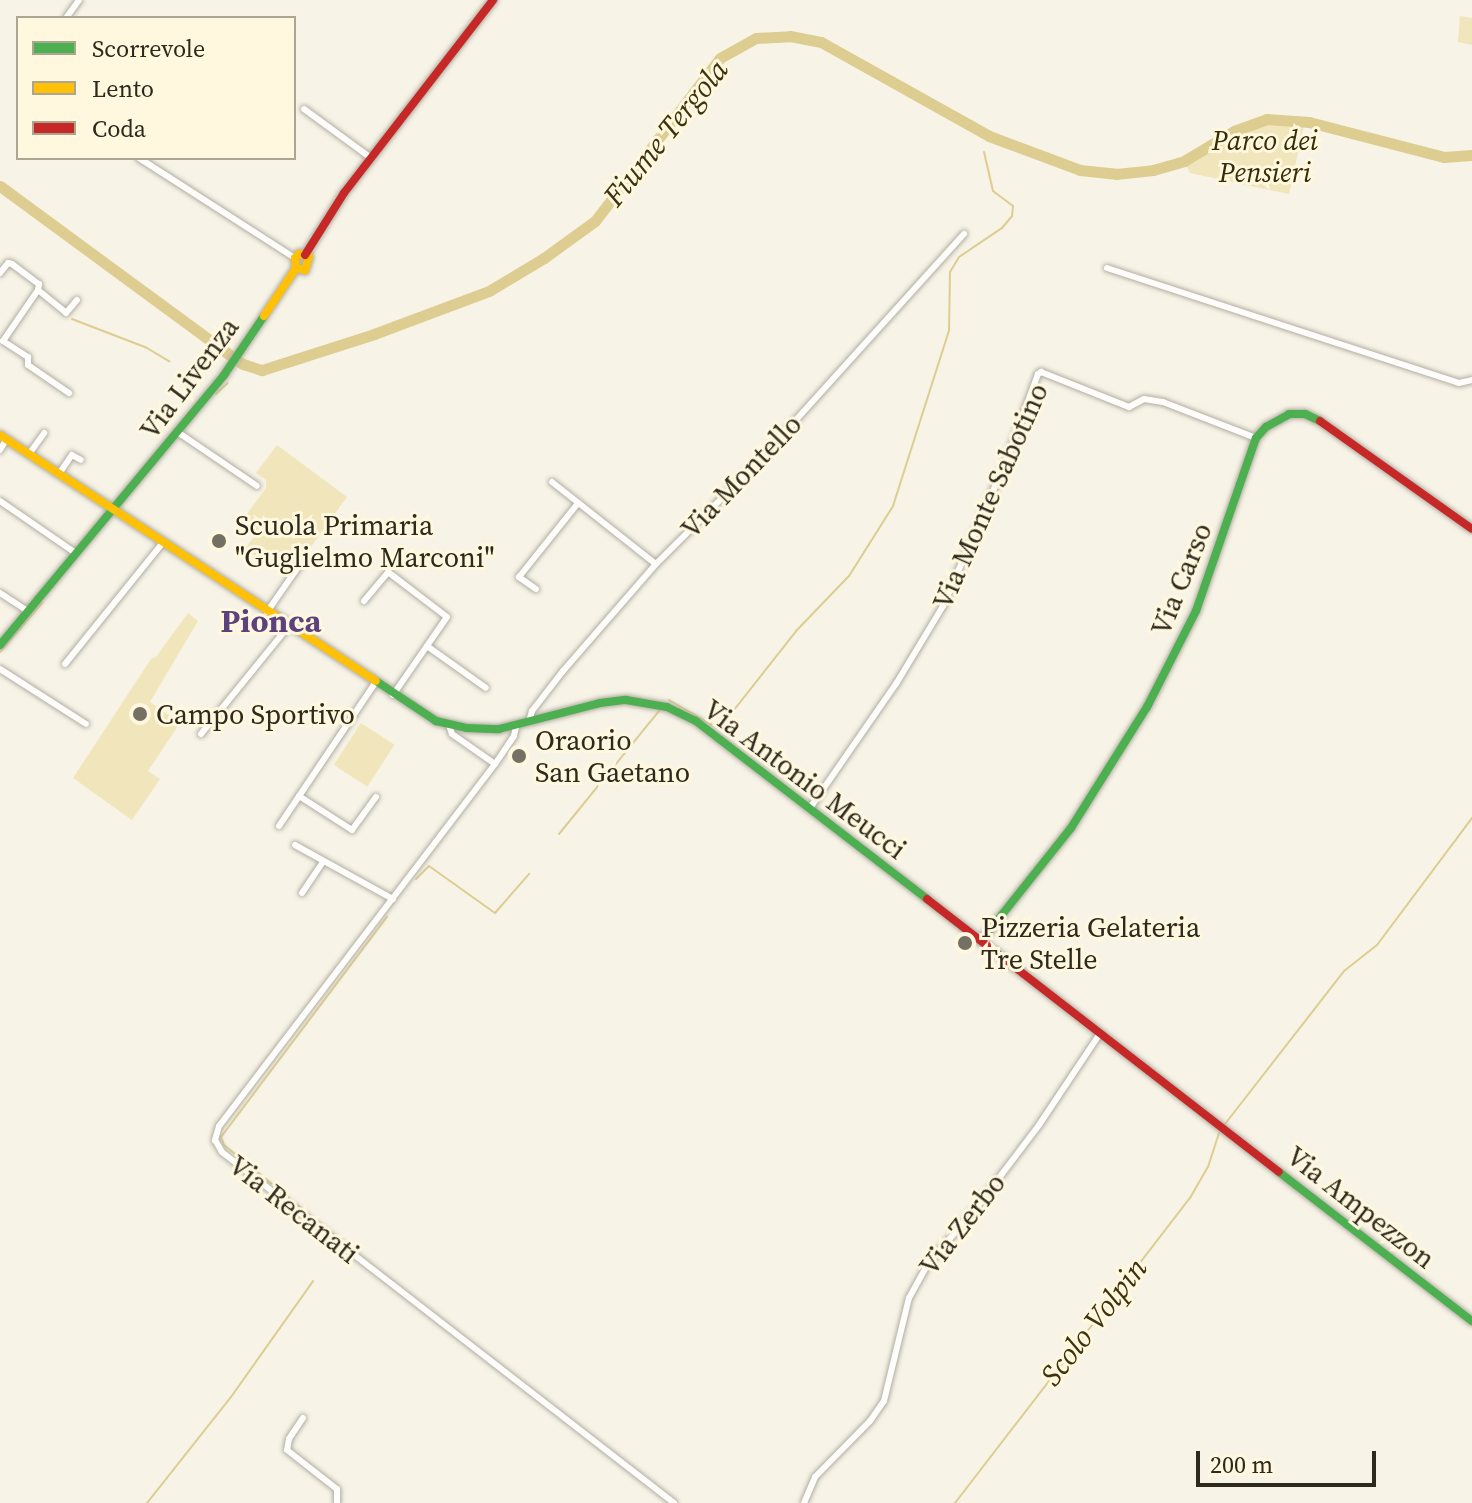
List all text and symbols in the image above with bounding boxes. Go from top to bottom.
legend [16,16,296,160]
text: Scorrevole [92,32,205,65]
water label: Fiume Tergola [596,52,736,214]
text: Lento [92,72,154,105]
text: Coda [92,112,146,145]
park label: Parco dei Pensieri [1212,123,1318,189]
street label: Via Livenza [132,311,246,445]
street label: Via Monte Sabotino [925,378,1055,614]
street label: Via Montello [674,407,808,545]
place label: Scuola Primaria "Guglielmo Marconi" [235,508,494,574]
street label: Via Carso [1143,518,1219,640]
marker: Scuola Primaria "Guglielmo Marconi" [210,532,228,550]
district label: Pionca [221,602,321,640]
street label: Via Antonio Meucci [697,692,913,866]
place label: Campo Sportivo [156,697,355,731]
marker: Campo Sportivo [131,705,149,723]
place label: Oraorio San Gaetano [535,723,690,789]
marker: Oraorio San Gaetano [510,747,528,765]
place label: Pizzeria Gelateria Tre Stelle [981,910,1200,976]
marker: Pizzeria Gelateria Tre Stelle [956,934,974,952]
street label: Via Ampezzon [1280,1139,1442,1275]
street label: Via Recanati [222,1148,366,1270]
street label: Via Zerbo [912,1166,1012,1282]
water label: Scolo Volpin [1033,1251,1155,1393]
scale bar [1200,1435,1380,1485]
text: 200 m [1210,1448,1273,1481]

